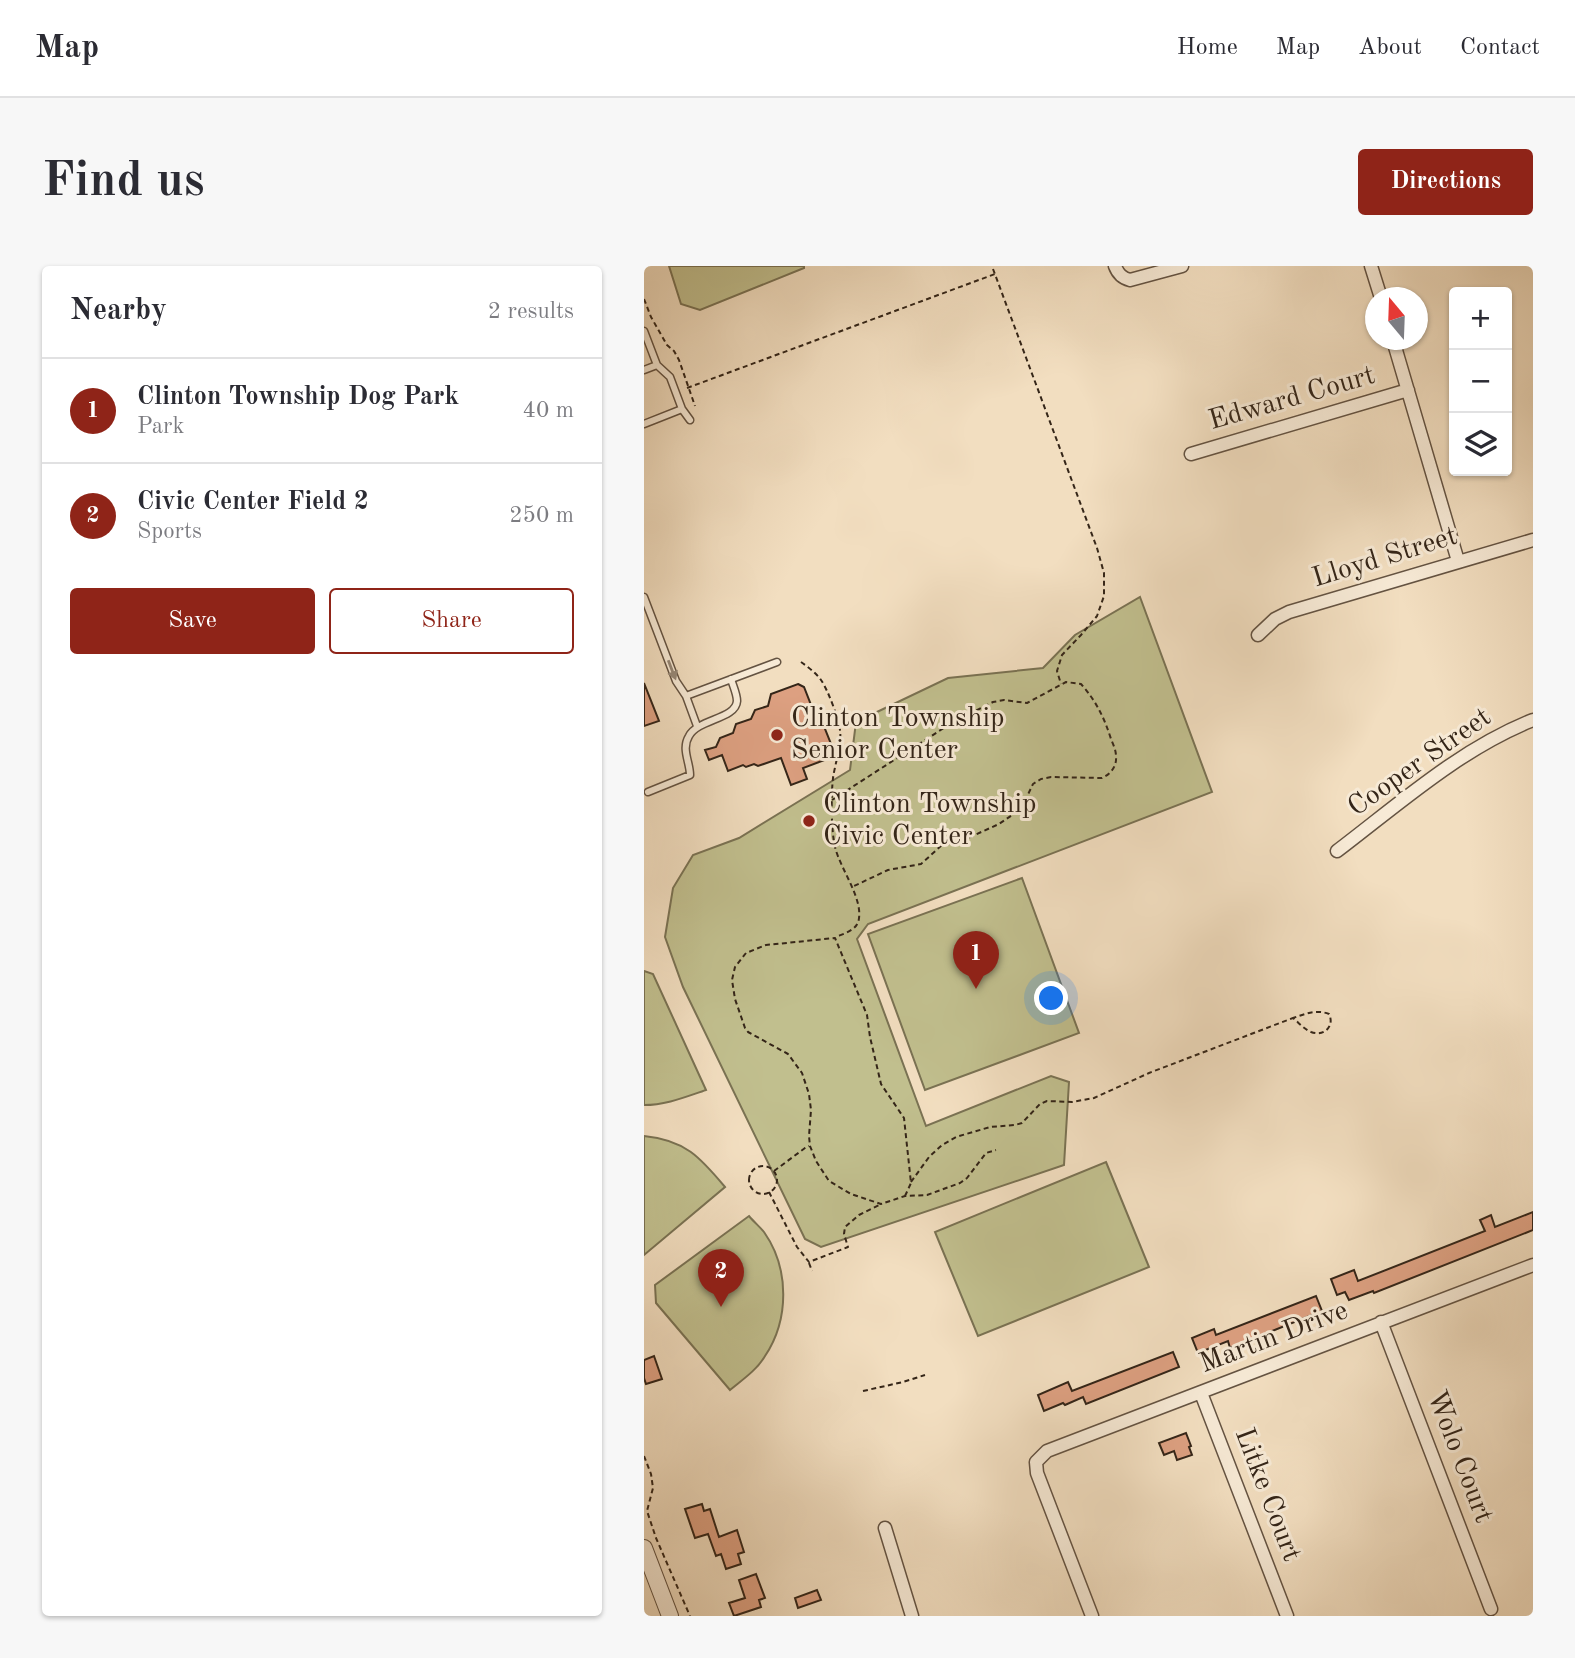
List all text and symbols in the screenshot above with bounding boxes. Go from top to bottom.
text: Map [35,32,99,65]
text: Home [1177,36,1238,60]
text: Map [1276,36,1320,60]
text: About [1358,36,1422,60]
text: Contact [1460,36,1540,60]
button: Directions [1358,149,1533,215]
text: Find us [42,158,205,207]
north arrow [1365,287,1428,350]
map controls [1449,287,1512,476]
button: + [1449,287,1512,350]
text: Nearby [70,296,167,326]
text: 2 results [488,300,574,323]
button: − [1449,350,1512,413]
street label: Edward Court [1206,362,1378,436]
text: Clinton Township Dog Park [137,384,459,410]
text: 1 [86,399,100,422]
text: 40 m [523,399,574,422]
button: layers [1449,413,1512,476]
text: Park [137,415,184,438]
text: Civic Center Field 2 [137,489,369,515]
text: 2 [86,504,100,527]
text: 250 m [509,504,574,527]
text: Sports [137,520,202,543]
street label: Lloyd Street [1309,523,1461,593]
button: Save [70,588,315,654]
button: Share [329,588,574,654]
one-way arrow [666,660,677,681]
street label: Cooper Street [1343,704,1497,822]
place label: Clinton Township Senior Center [791,705,1004,765]
marker: Clinton Township Senior Center [769,727,785,743]
place label: Clinton Township Civic Center [823,791,1036,851]
marker: Clinton Township Civic Center [801,813,817,829]
pin: 1 [953,931,999,989]
your location [1034,981,1068,1015]
pin: 2 [698,1249,744,1307]
street label: Martin Drive [1196,1297,1352,1379]
street label: Wolo Court [1421,1387,1497,1527]
street label: Litke Court [1229,1425,1305,1565]

